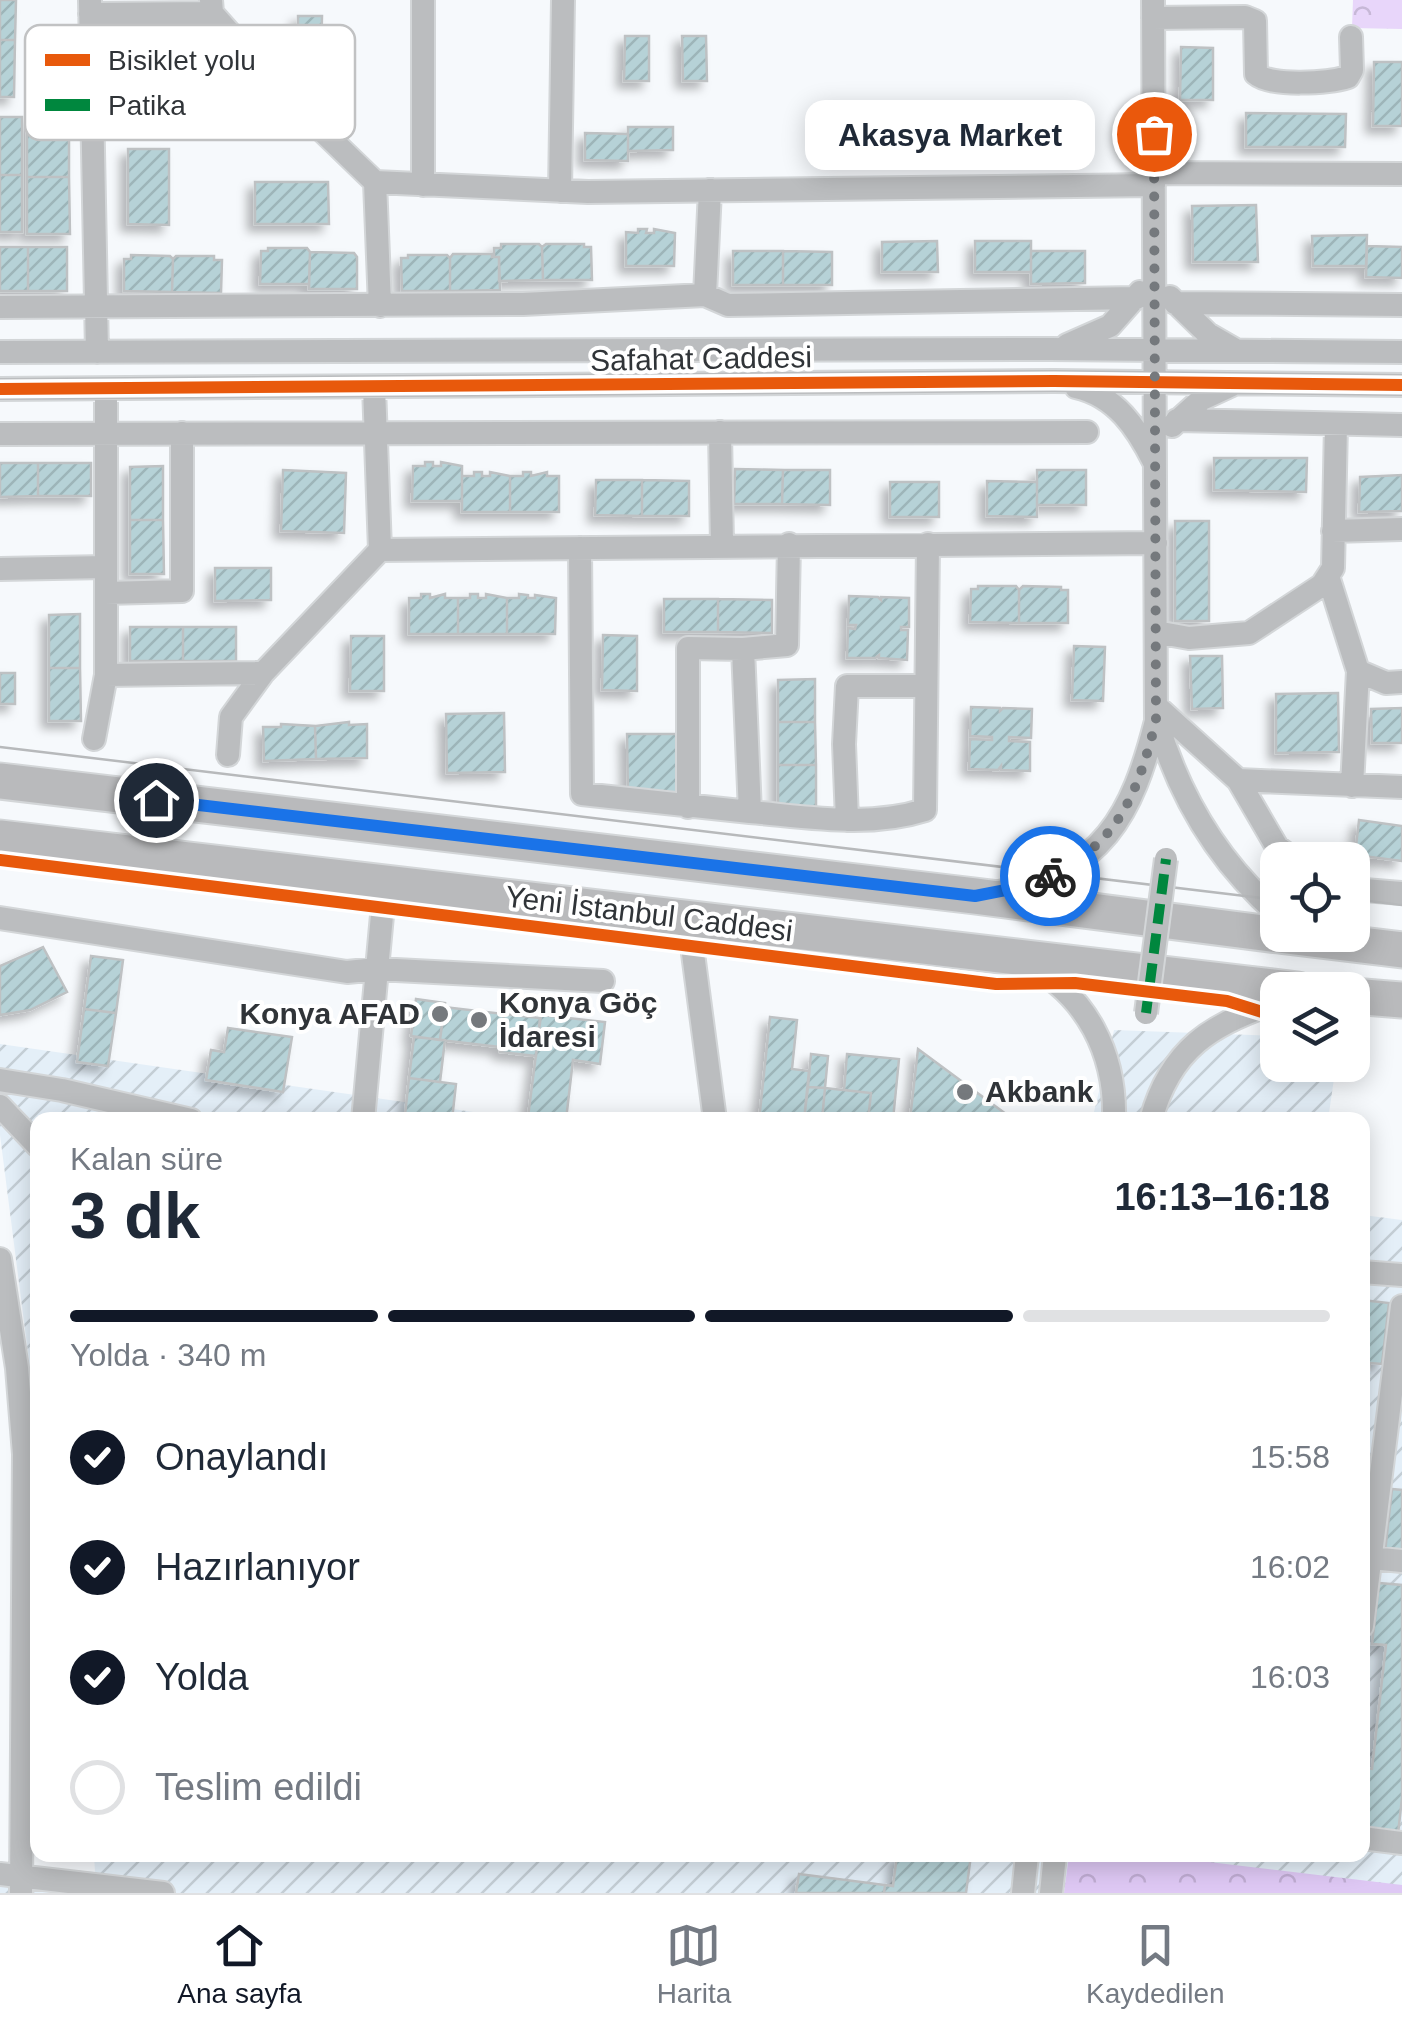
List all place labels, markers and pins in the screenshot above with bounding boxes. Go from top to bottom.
pin [1112,92,1197,177]
callout: Akasya Market [804,99,1094,169]
pin [114,758,199,843]
place label: Konya Göç İdaresi [499,986,657,1053]
place label: Konya AFAD [239,997,420,1030]
marker: Konya AFAD [429,1003,451,1025]
marker: Konya Göç İdaresi [468,1009,490,1031]
place label: Akbank [985,1075,1094,1108]
marker: Akbank [954,1081,976,1103]

